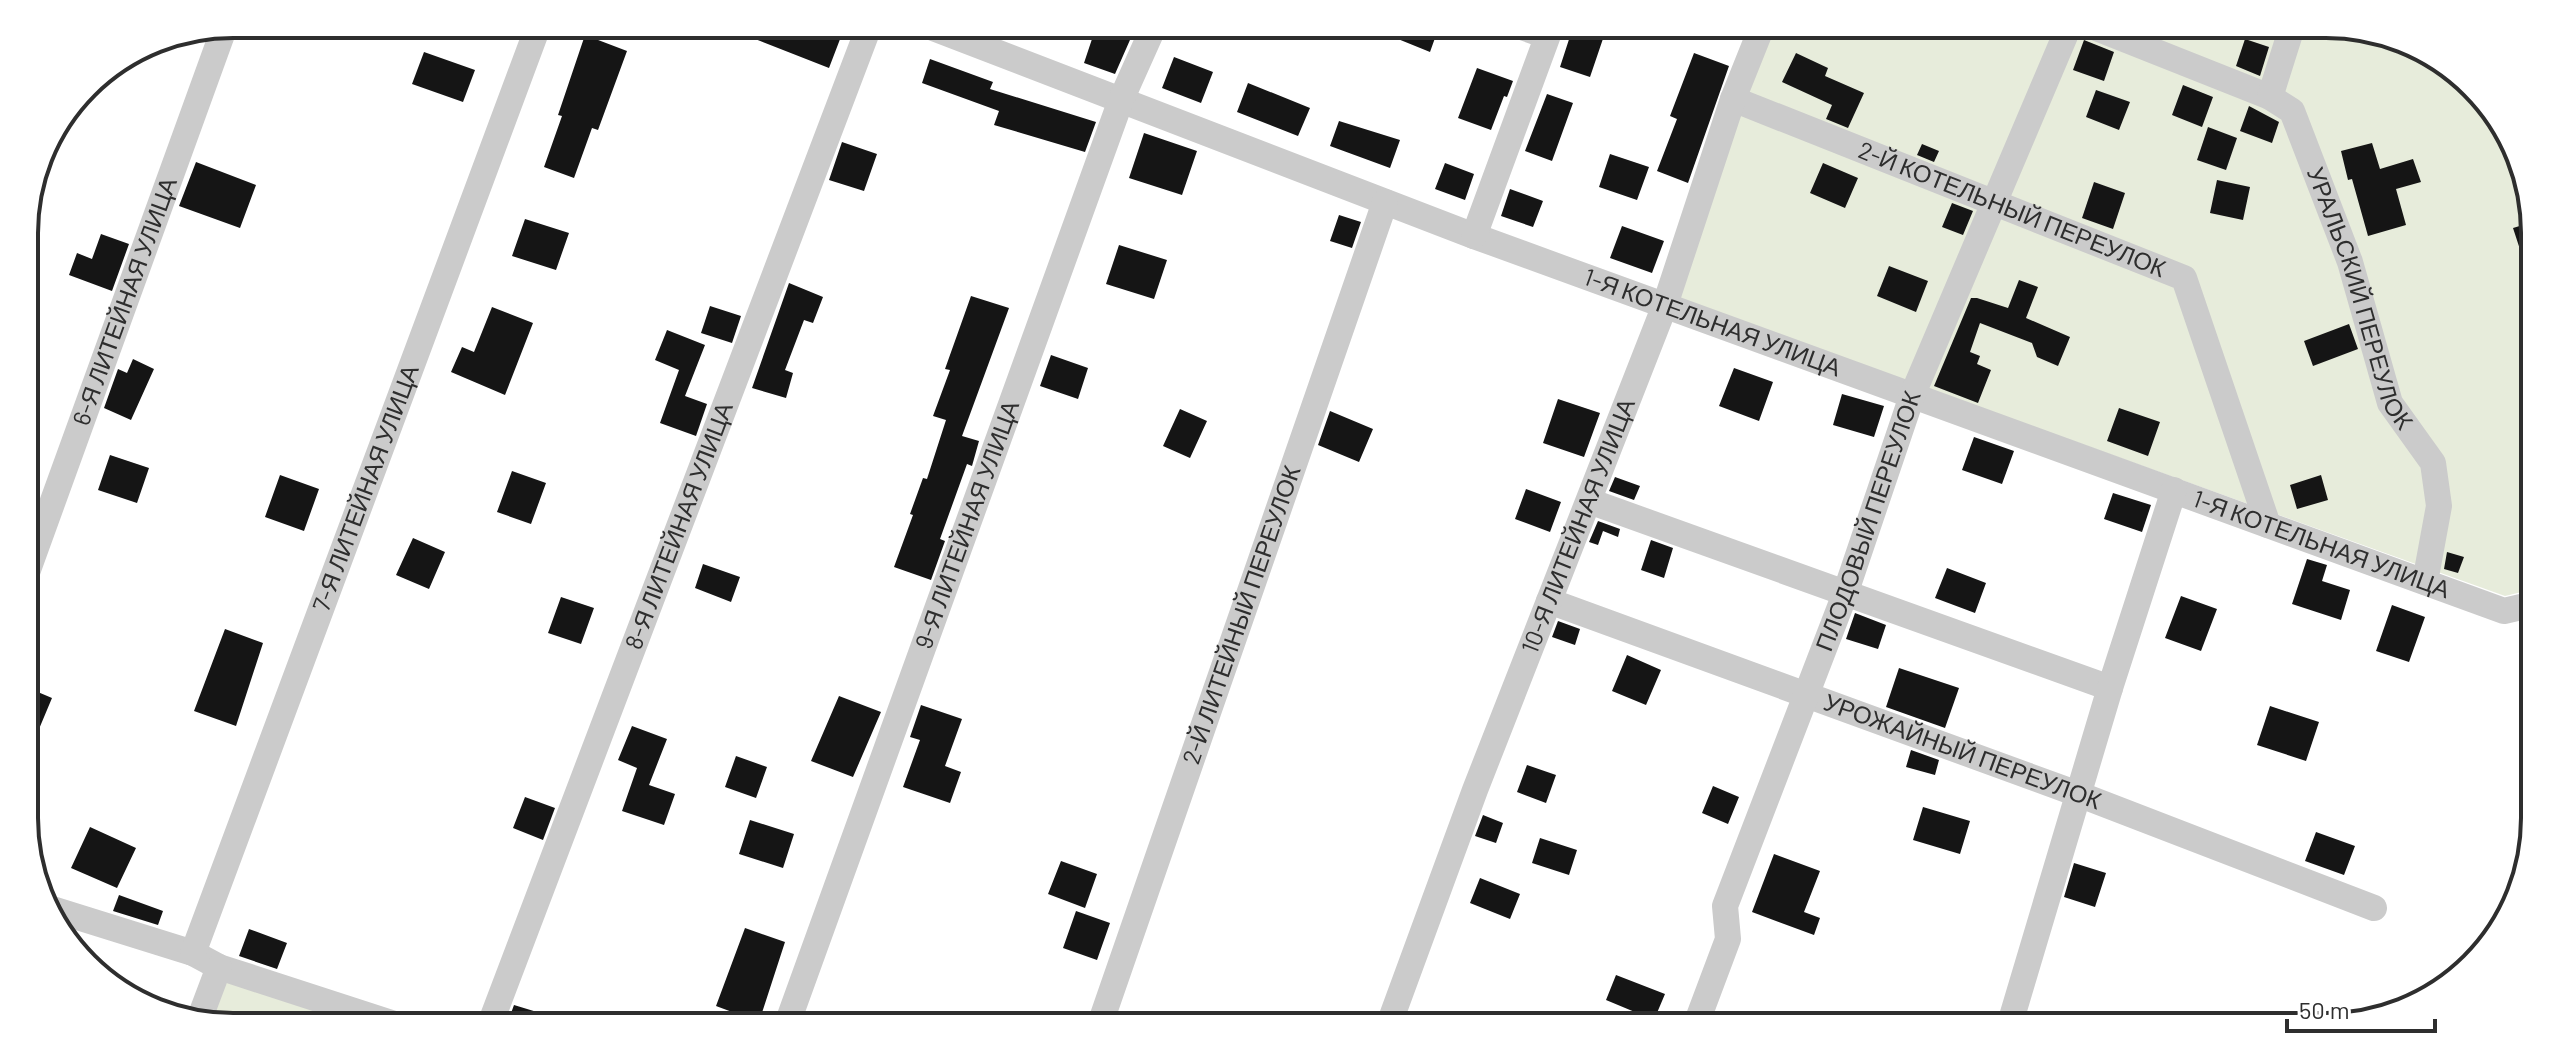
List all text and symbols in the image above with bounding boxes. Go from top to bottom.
street label: 2-Й КОТЕЛЬНЫЙ ПЕРЕУЛОК [1855,134,2170,282]
street label: УРАЛЬСКИЙ ПЕРЕУЛОК [2302,163,2420,434]
street label: 6-Я ЛИТЕЙНАЯ УЛИЦА [66,173,182,429]
street label: 1-Я КОТЕЛЬНАЯ УЛИЦА [1580,261,1845,381]
street label: 7-Я ЛИТЕЙНАЯ УЛИЦА [306,360,424,615]
street label: ПЛОДОВЫЙ ПЕРЕУЛОК [1808,387,1926,655]
street label: 10-Я ЛИТЕЙНАЯ УЛИЦА [1514,394,1640,657]
street label: 9-Я ЛИТЕЙНАЯ УЛИЦА [908,396,1024,652]
street label: 8-Я ЛИТЕЙНАЯ УЛИЦА [618,398,738,653]
street label: 2-Й ЛИТЕЙНЫЙ ПЕРЕУЛОК [1175,461,1306,768]
street label: 1-Я КОТЕЛЬНАЯ УЛИЦА [2189,483,2454,603]
street label: УРОЖАЙНЫЙ ПЕРЕУЛОК [1820,687,2106,815]
scale bar [2287,983,2435,1033]
text: 50 m [2299,995,2350,1024]

